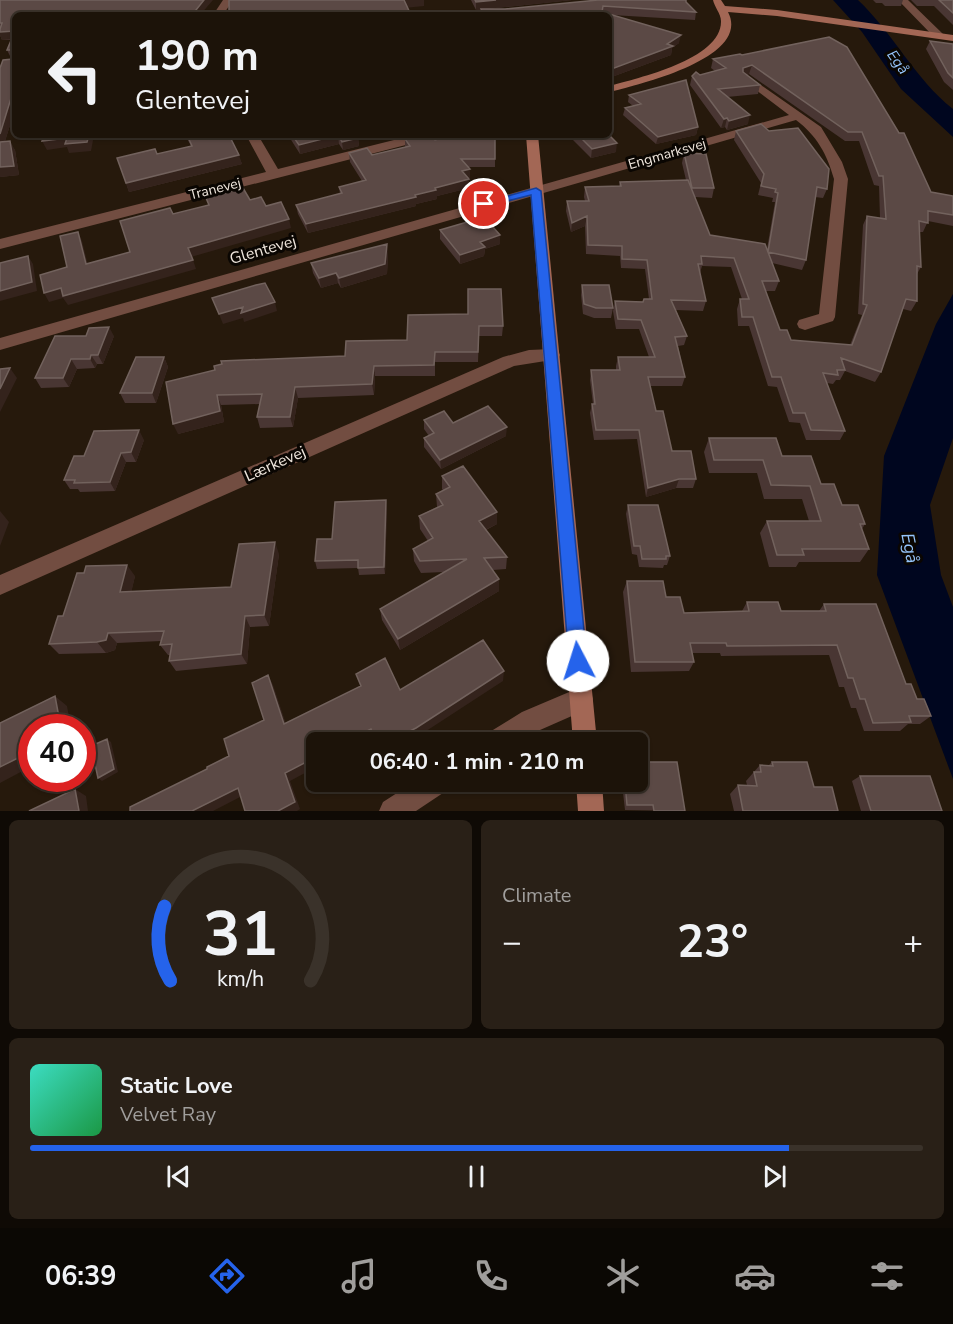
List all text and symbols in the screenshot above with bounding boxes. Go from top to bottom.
text: 190 m [135,28,259,85]
icon: left [36,36,114,114]
water label: Egå [883,46,914,78]
text: Glentevej [135,82,250,119]
street label: Engmarksvej [626,134,708,174]
street label: Tranevej [187,173,243,205]
pin [458,178,509,229]
icon: arrive [467,187,500,220]
street label: Glentevej [227,230,299,270]
street label: Lærkevej [241,441,309,487]
water label: Egå [895,531,925,565]
position arrow [546,629,610,693]
speed limit sign: 40 [18,714,96,792]
text: 06:40 · 1 min · 210 m [370,747,584,777]
text: Climate [502,882,571,909]
text: 31 [203,892,278,977]
text: 23° [677,912,748,973]
text: − [502,920,522,965]
text: + [903,920,923,965]
text: km/h [217,965,264,995]
text: Static Love [120,1071,233,1101]
text: Velvet Ray [120,1101,216,1128]
icon: previous [162,1160,195,1193]
icon: pause [460,1160,493,1193]
icon: next [758,1160,791,1193]
icon: directions [206,1255,248,1297]
icon: music [338,1255,380,1297]
icon: phone [470,1255,512,1297]
icon: climate [602,1255,644,1297]
icon: car [734,1255,776,1297]
icon: filters [866,1255,908,1297]
text: 06:39 [45,1258,116,1295]

